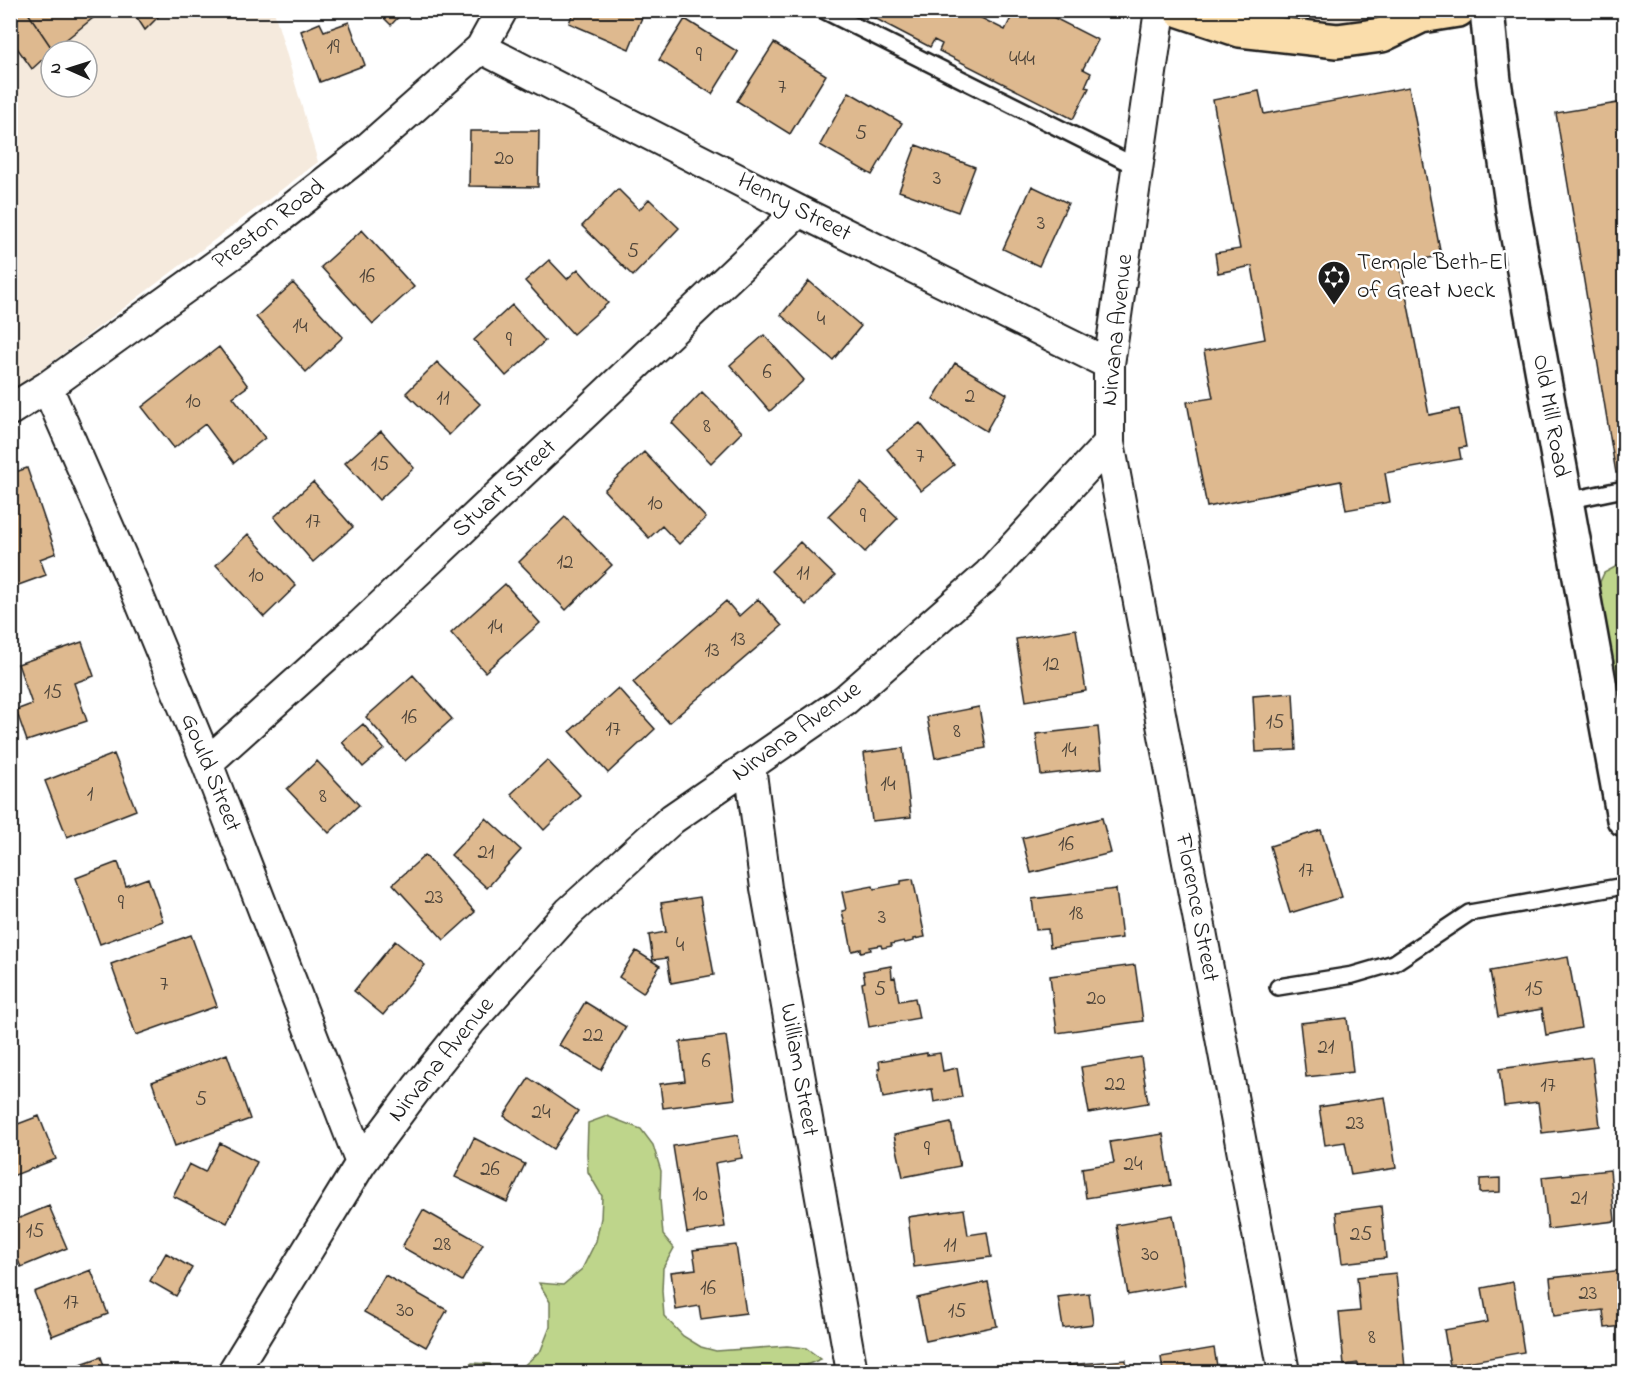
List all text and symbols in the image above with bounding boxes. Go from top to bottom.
house number: 19 [327,33,340,63]
north arrow [39,39,99,99]
house number: 9 [696,41,703,71]
house number: 444 [1009,45,1035,75]
text: N [44,62,68,74]
house number: 7 [778,73,787,103]
house number: 5 [855,119,867,149]
house number: 20 [494,144,514,174]
street label: Henry Street [730,164,857,253]
house number: 3 [933,164,941,194]
street label: Preston Road [205,171,333,279]
house number: 3 [1037,209,1045,239]
house number: 5 [627,237,639,267]
place label: Temple Beth-El of Great Neck [1357,246,1507,309]
street label: Nirvana Avenue [1093,252,1143,408]
synagogue icon: Temple Beth-El of Great Neck [1316,259,1352,306]
house number: 16 [359,262,375,292]
house number: 4 [817,305,826,335]
house number: 14 [292,312,308,342]
house number: 9 [506,326,513,356]
street label: Old Mill Road [1522,352,1578,481]
house number: 6 [762,358,772,388]
house number: 2 [965,382,975,412]
house number: 11 [436,384,450,414]
house number: 10 [185,387,201,417]
house number: 8 [703,412,711,442]
street label: Stuart Street [445,431,565,547]
house number: 7 [916,442,925,472]
house number: 15 [371,450,389,480]
house number: 10 [647,489,663,519]
house number: 9 [860,502,867,532]
house number: 17 [305,507,321,537]
house number: 12 [556,548,574,578]
house number: 11 [796,559,810,589]
house number: 10 [248,561,264,591]
house number: 14 [487,613,503,643]
house number: 13 [730,625,746,655]
house number: 13 [704,636,720,666]
house number: 12 [1042,650,1060,680]
street label: Nirvana Avenue [725,673,869,791]
house number: 15 [44,678,62,708]
house number: 16 [401,703,417,733]
street label: Gould Street [170,708,250,838]
house number: 15 [1266,708,1284,738]
house number: 17 [605,715,621,745]
house number: 8 [953,717,961,747]
house number: 14 [1061,736,1077,766]
house number: 14 [880,770,896,800]
house number: 1 [87,780,94,810]
house number: 8 [319,782,327,812]
house number: 16 [1058,830,1074,860]
street label: Florence Street [1164,830,1227,985]
house number: 21 [477,838,495,868]
house number: 17 [1298,856,1314,886]
house number: 23 [424,883,444,913]
house number: 9 [118,889,125,919]
house number: 18 [1069,899,1083,929]
house number: 3 [878,903,886,933]
house number: 4 [676,931,685,961]
house number: 7 [160,970,169,1000]
house number: 5 [874,975,886,1005]
house number: 15 [1525,975,1543,1005]
house number: 20 [1086,984,1106,1014]
street label: Nirvana Avenue [380,989,504,1130]
street label: William Street [769,1001,827,1139]
house number: 22 [583,1021,603,1051]
house number: 21 [1317,1033,1335,1063]
house number: 6 [701,1047,711,1077]
house number: 22 [1105,1070,1125,1100]
house number: 17 [1540,1071,1556,1101]
house number: 5 [195,1085,207,1115]
house number: 24 [531,1098,551,1128]
house number: 23 [1345,1109,1365,1139]
house number: 9 [924,1135,931,1165]
house number: 24 [1123,1150,1143,1180]
house number: 26 [480,1155,500,1185]
house number: 10 [692,1180,708,1210]
house number: 21 [1570,1184,1588,1214]
house number: 15 [26,1217,44,1247]
house number: 25 [1350,1220,1372,1250]
house number: 28 [433,1230,451,1260]
house number: 11 [943,1231,957,1261]
house number: 30 [1141,1240,1159,1270]
house number: 16 [700,1274,716,1304]
house number: 23 [1578,1279,1598,1309]
house number: 17 [63,1288,79,1318]
house number: 30 [396,1296,414,1326]
house number: 15 [948,1297,966,1327]
house number: 8 [1368,1323,1376,1353]

